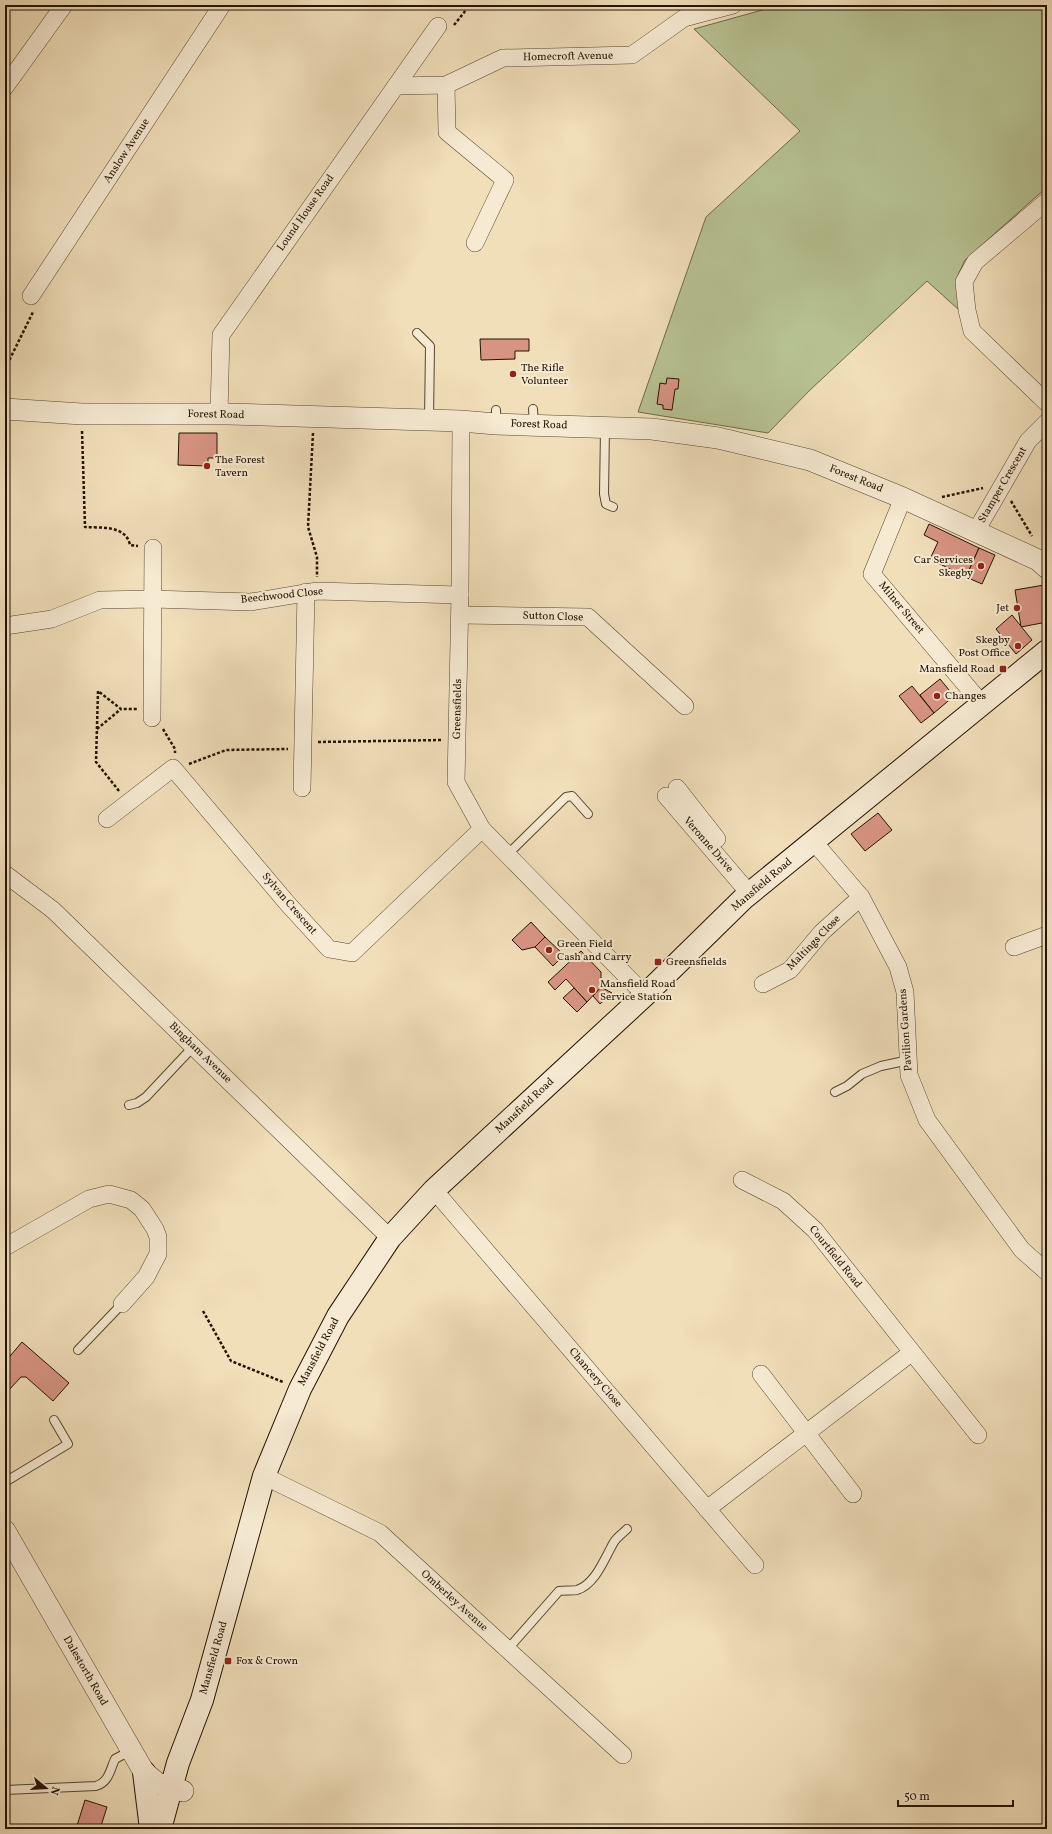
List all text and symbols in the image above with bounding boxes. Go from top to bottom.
street label: Homecroft Avenue [523,49,613,65]
street label: Anslow Avenue [100,116,154,186]
street label: Lound House Road [274,172,338,254]
place label: The Rifle Volunteer [521,361,568,389]
marker: The Rifle Volunteer [508,369,518,379]
street label: Forest Road [187,407,245,423]
street label: Forest Road [510,417,568,433]
street label: Stamper Crescent [975,444,1031,526]
place label: The Forest Tavern [215,453,265,481]
marker: The Forest Tavern [202,461,212,471]
street label: Forest Road [827,461,885,497]
place label: Car Services Skegby [914,553,973,581]
marker: Car Services Skegby [976,561,986,571]
street label: Milner Street [875,579,927,638]
street label: Beechwood Close [240,584,324,608]
place label: Jet [996,601,1009,616]
marker: Jet [1012,603,1022,613]
street label: Sutton Close [522,608,584,626]
place label: Skegby Post Office [959,633,1010,661]
marker: Skegby Post Office [1013,641,1023,651]
place label: Mansfield Road [919,662,995,677]
marker: Mansfield Road [998,664,1008,674]
street label: Greensfields [450,678,466,739]
place label: Changes [945,689,987,704]
marker: Changes [932,691,942,701]
street label: Veronne Drive [680,814,736,876]
street label: Mansfield Road [728,855,796,915]
street label: Sylvan Crescent [258,870,320,938]
street label: Maltings Close [784,912,844,974]
place label: Green Field Cash and Carry [557,937,631,965]
marker: Green Field Cash and Carry [544,945,554,955]
place label: Greensfields [666,955,727,970]
marker: Greensfields [653,957,663,967]
place label: Mansfield Road Service Station [600,977,676,1005]
marker: Mansfield Road Service Station [587,985,597,995]
street label: Pavilion Gardens [896,988,916,1072]
street label: Bingham Avenue [165,1019,235,1087]
street label: Mansfield Road [492,1075,558,1137]
street label: Courtfield Road [805,1223,865,1291]
street label: Mansfield Road [295,1315,343,1389]
street label: Chancery Close [565,1345,625,1411]
street label: Omberley Avenue [417,1567,491,1635]
street label: Mansfield Road [196,1620,232,1696]
street label: Dalestorth Road [59,1633,111,1709]
place label: Fox & Crown [236,1654,299,1669]
marker: Fox & Crown [223,1656,233,1666]
north arrow [26,1768,66,1808]
scale bar [898,1782,1013,1808]
text: N [46,1785,62,1797]
text: 50 m [904,1789,930,1805]

